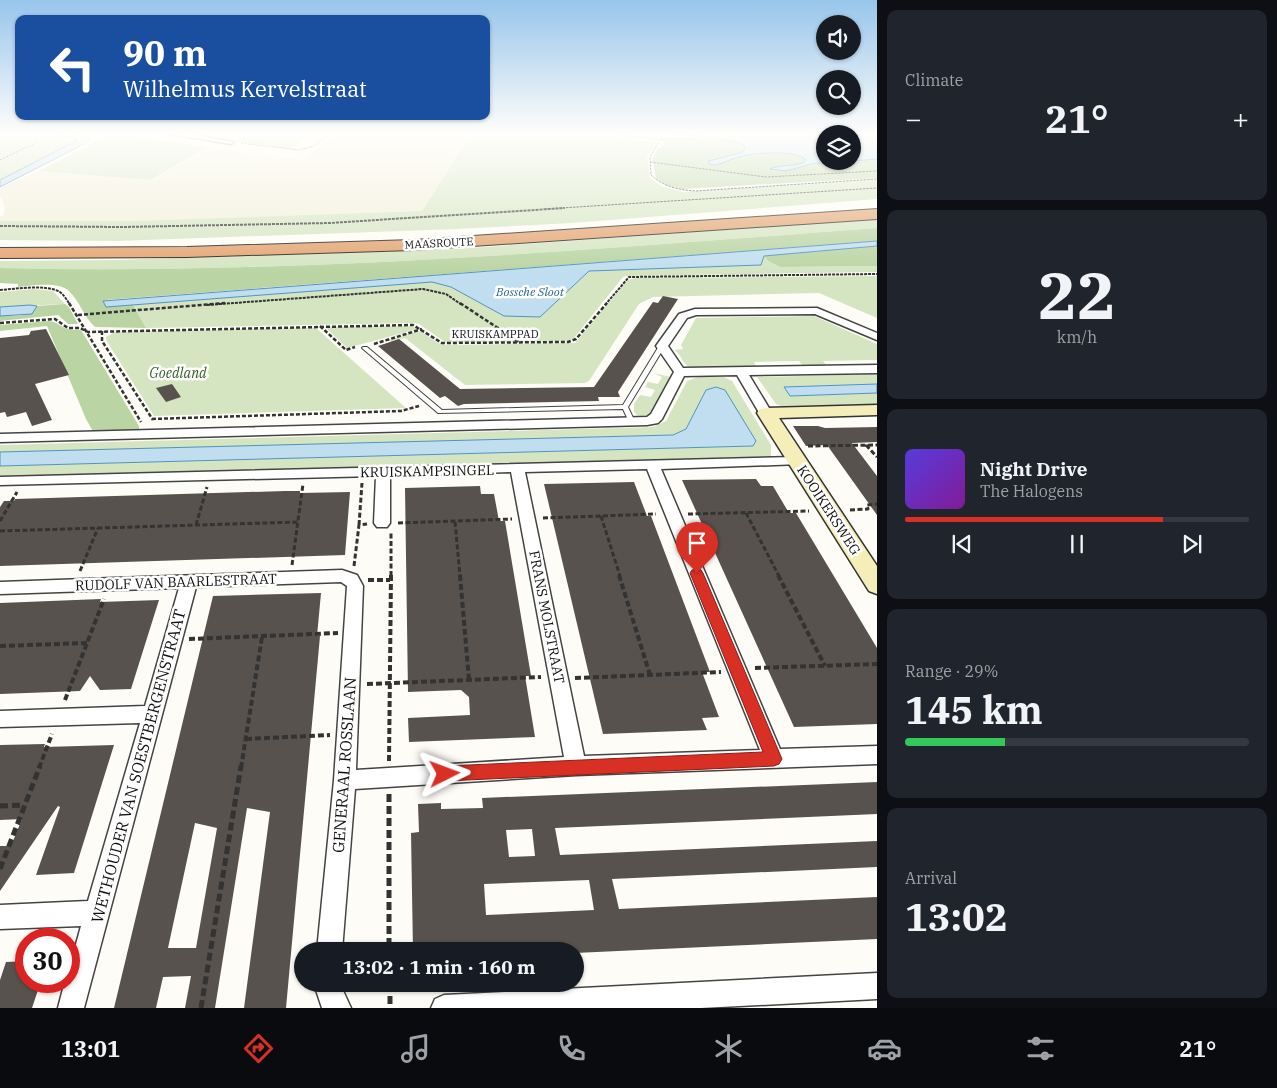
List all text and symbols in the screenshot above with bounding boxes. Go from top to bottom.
map controls [816,15,861,170]
button: sound [816,15,861,60]
text: 90 m [123,30,207,76]
icon: left [40,35,105,100]
button: search [816,70,861,115]
text: Climate [905,70,963,90]
text: Wilhelmus Kervelstraat [123,74,367,103]
text: 21° [1045,94,1109,143]
text: − [905,100,922,137]
text: + [1232,100,1249,137]
button: layers [816,125,861,170]
street label: MAASROUTE [404,234,474,252]
text: 22 [1038,252,1116,337]
water label: Bossche Sloot [495,284,565,299]
street label: KRUISKAMPPAD [452,327,539,341]
text: km/h [1057,327,1097,347]
park label: Goedland [149,364,207,382]
text: Night Drive [980,457,1088,481]
street label: KRUISKAMPSINGEL [360,461,494,481]
street label: KOOIKERSWEG [793,462,865,558]
text: The Halogens [980,481,1083,501]
pin [676,522,718,573]
icon: arrive [683,529,711,557]
icon: previous [948,530,976,558]
icon: pause [1063,530,1091,558]
icon: next [1178,530,1206,558]
street label: FRANS MOLSTRAAT [525,549,569,685]
street label: RUDOLF VAN BAARLESTRAAT [75,569,277,595]
street label: WETHOUDER VAN SOESTBERGENSTRAAT [86,607,190,925]
text: Range · 29% [905,661,998,681]
street label: GENERAAL ROSSLAAN [328,677,360,853]
text: 145 km [905,685,1043,734]
position arrow [418,747,470,799]
text: Arrival [905,868,957,888]
text: 13:02 [905,892,1008,941]
speed limit sign: 30 [15,928,80,993]
text: 13:02 · 1 min · 160 m [343,955,535,979]
icon: directions [241,1031,276,1066]
icon: music [398,1031,433,1066]
icon: phone [554,1031,589,1066]
icon: climate [711,1031,746,1066]
icon: car [867,1031,902,1066]
icon: filters [1023,1031,1058,1066]
text: 13:01 [61,1034,120,1063]
text: 21° [1180,1034,1216,1063]

